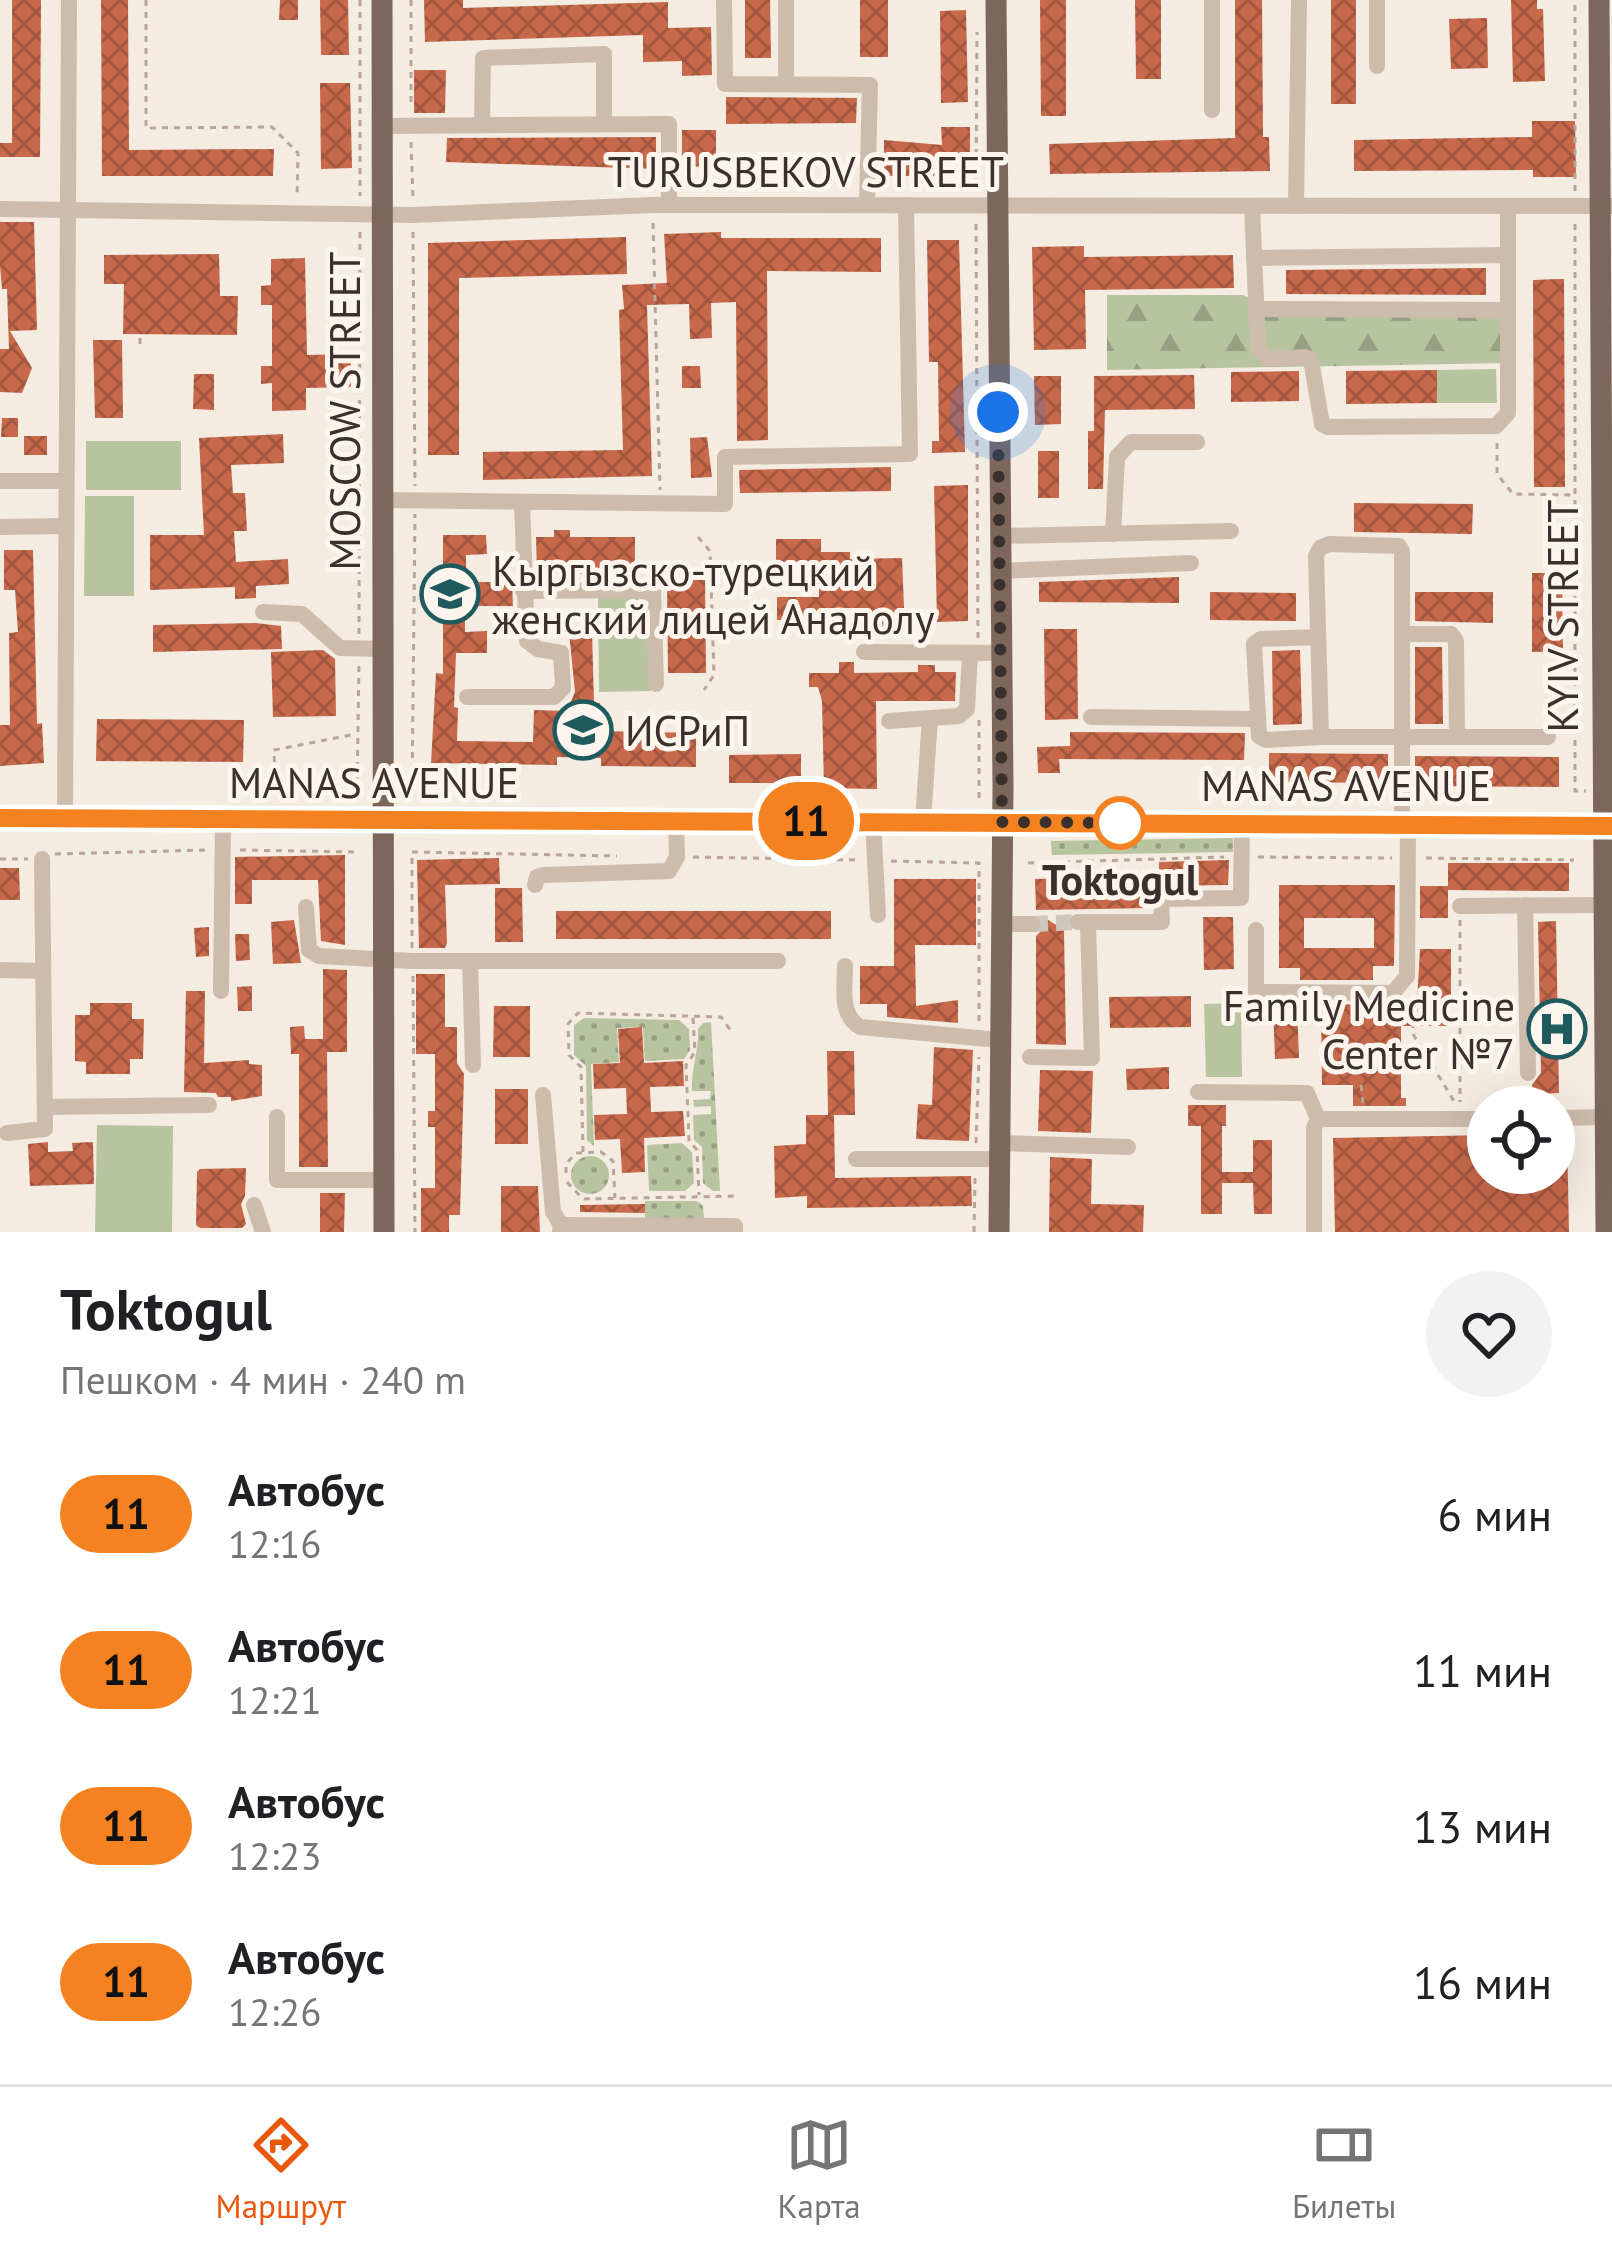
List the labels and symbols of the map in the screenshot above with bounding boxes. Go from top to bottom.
street label: TURUSBEKOV STREET [608,144,1004,199]
street label: MOSCOW STREET [317,252,372,570]
your location [968,382,1028,442]
street label: KYIV STREET [1535,500,1590,732]
place label: Кыргызско-турецкий женский лицей Анадолу [492,543,935,646]
school or university icon: Кыргызско-турецкий женский лицей Анадолу [419,563,481,625]
school or university icon: ИСРиП [552,699,614,761]
place label: ИСРиП [625,703,750,758]
street label: MANAS AVENUE [229,755,519,810]
street label: MANAS AVENUE [1201,758,1491,813]
line badge: 11 [752,782,860,860]
marker: Toktogul [1095,798,1145,848]
place label: Toktogul [1042,852,1199,907]
place label: Family Medicine Center №7 [1223,978,1515,1081]
hospital icon: Family Medicine Center №7 [1526,998,1588,1060]

